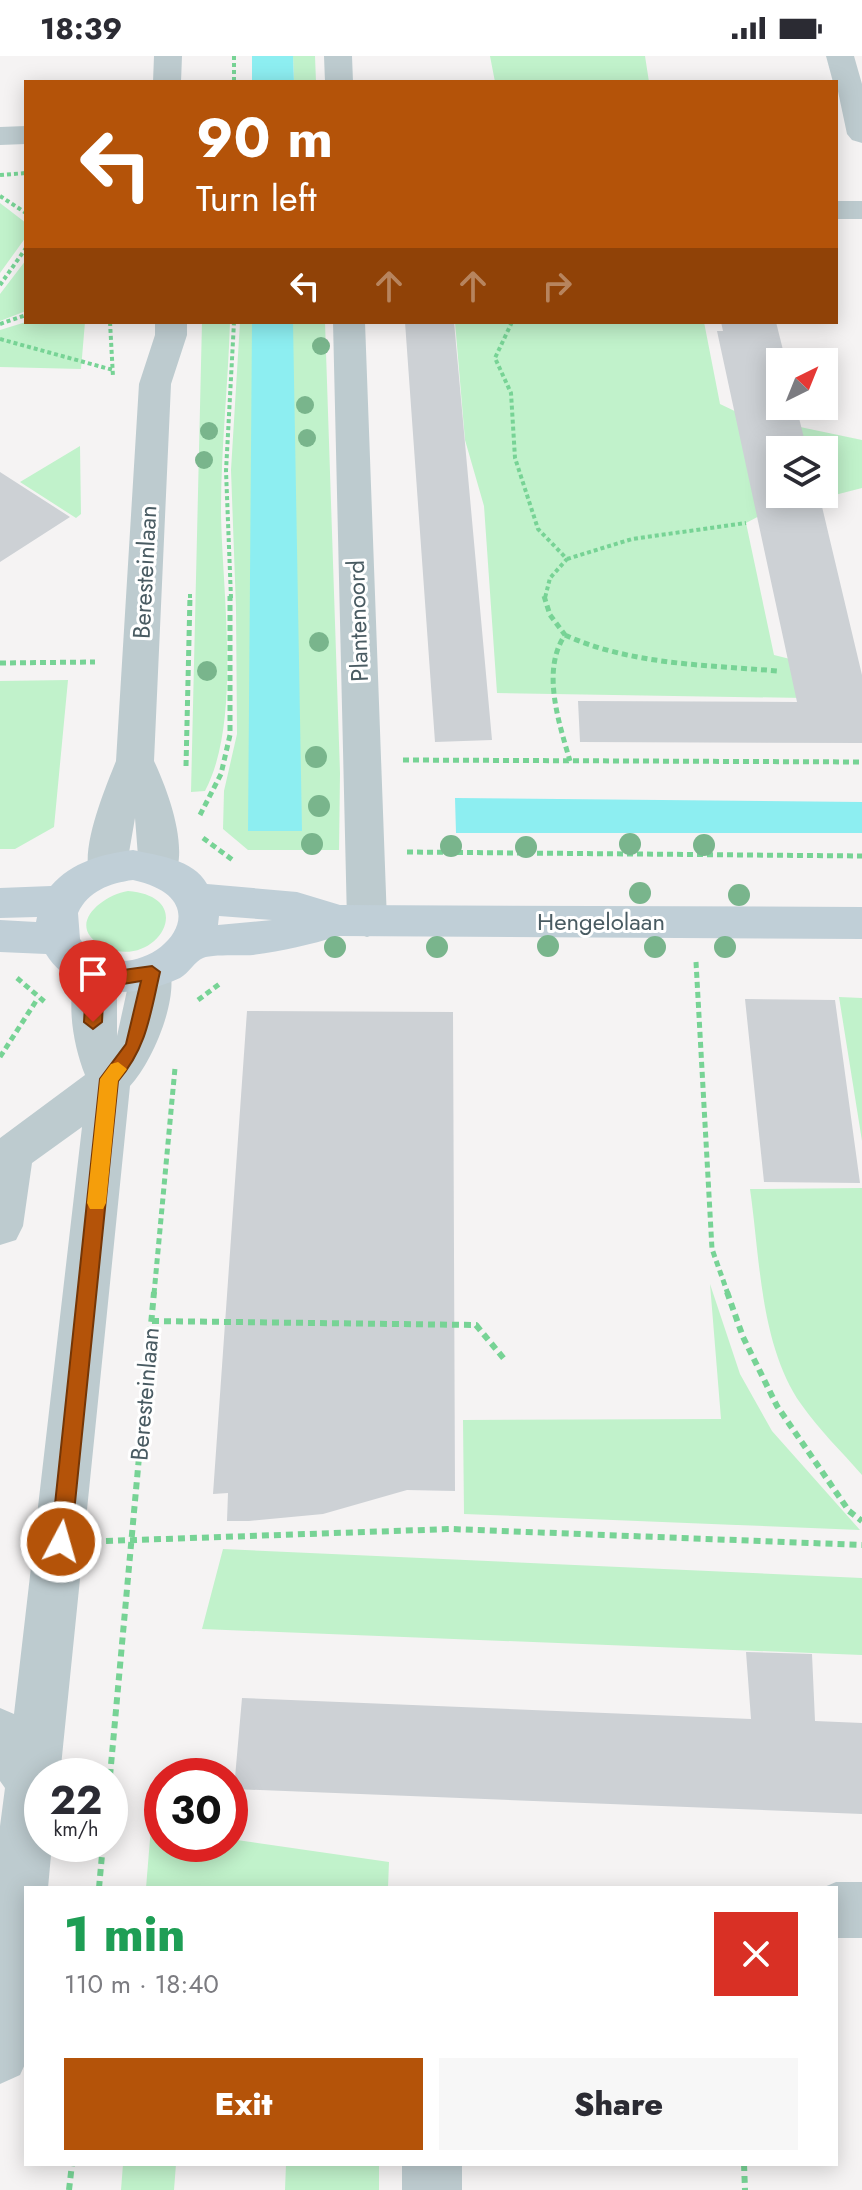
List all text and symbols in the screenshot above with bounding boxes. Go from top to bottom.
text: 18:39 [40,7,122,50]
text: 90 m [196,97,333,178]
icon: left [64,112,168,216]
text: Turn left [196,172,317,224]
icon: left [283,264,327,308]
icon: ahead [367,264,411,308]
icon: ahead [451,264,495,308]
icon: right [535,264,579,308]
north arrow [766,348,838,420]
map controls [766,348,838,508]
button: layers [766,436,838,508]
street label: Beresteinlaan [124,504,165,640]
street label: Plantenoord [338,560,377,682]
street label: Hengelolaan [537,904,665,939]
pin [59,940,127,1022]
icon: arrive [71,952,115,996]
street label: Beresteinlaan [121,1326,168,1462]
position arrow [19,1500,103,1584]
speed limit sign: 30 [144,1758,248,1862]
text: 22 [50,1771,102,1829]
text: km/h [53,1815,99,1844]
text: 1 min [64,1900,185,1969]
button: close [714,1912,798,1996]
text: 110 m · 18:40 [64,1965,219,2003]
button: Exit [64,2058,423,2150]
button: Share [439,2058,798,2150]

